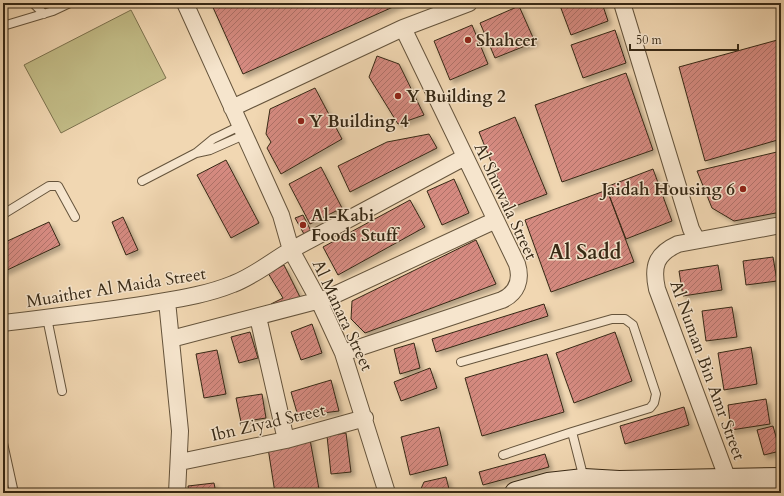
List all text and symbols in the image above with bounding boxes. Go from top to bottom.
scale bar [630,26,738,52]
place label: Shaheer [476,29,537,52]
text: 50 m [636,32,663,48]
marker: Shaheer [463,35,473,45]
place label: Y Building 2 [406,85,506,108]
marker: Y Building 2 [393,91,403,101]
place label: Y Building 4 [309,110,409,133]
marker: Y Building 4 [296,116,306,126]
street label: Al Shuwala Street [468,139,543,264]
place label: Jaidah Housing 6 [599,178,735,201]
marker: Jaidah Housing 6 [738,184,748,194]
place label: Al-Kabi Foods Stuff [311,204,401,247]
marker: Al-Kabi Foods Stuff [298,220,308,230]
district label: Al Sadd [549,238,621,267]
street label: Al Manara Street [307,256,379,375]
street label: Muaither Al Maida Street [25,262,208,313]
street label: Al Numan Bin Amr Street [664,277,751,464]
street label: Ibn Ziyad Street [209,398,328,447]

